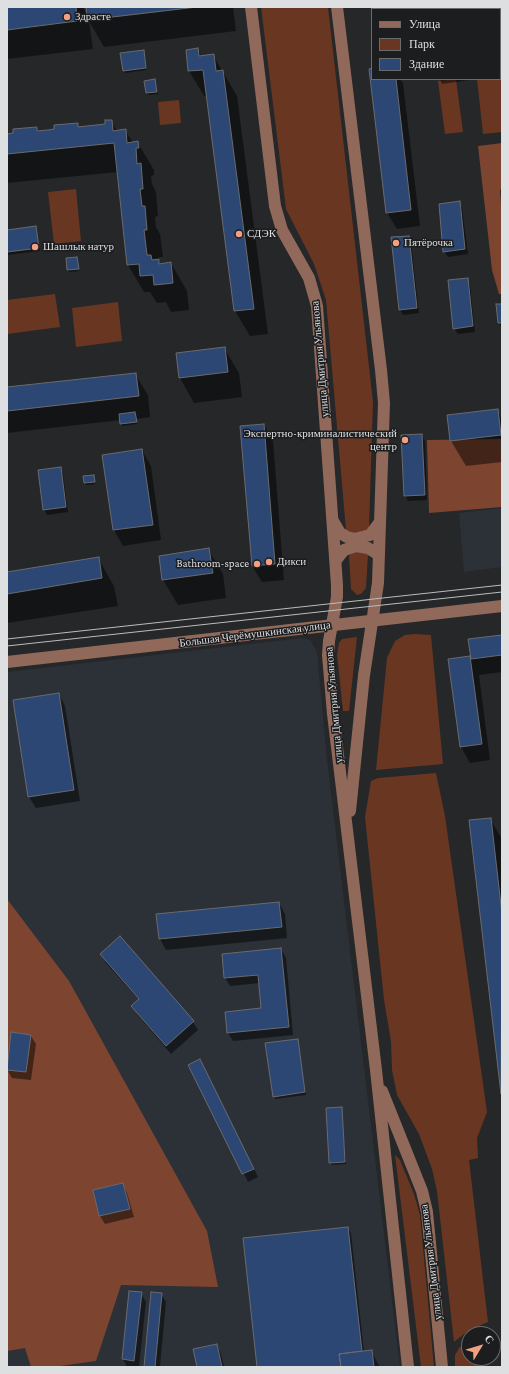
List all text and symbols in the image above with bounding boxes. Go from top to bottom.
legend [371,8,501,80]
place label: Здрасте [75,10,111,24]
marker: Здрасте [62,12,72,22]
text: Улица [409,17,440,31]
text: Парк [409,37,435,51]
text: Здание [409,57,444,71]
place label: СДЭК [247,227,276,241]
marker: СДЭК [234,229,244,239]
place label: Пятёрочка [404,236,453,250]
marker: Пятёрочка [391,238,401,248]
place label: Шашлык натур [43,240,114,254]
marker: Шашлык натур [30,242,40,252]
street label: улица Дмитрия Ульянова [308,300,332,418]
place label: Экспертно-криминалистический центр [243,427,397,453]
marker: Экспертно-криминалистический центр [400,435,410,445]
place label: Дикси [277,555,306,569]
place label: Bathroom-space [176,557,249,571]
marker: Дикси [264,557,274,567]
marker: Bathroom-space [252,559,262,569]
street label: Большая Черёмушкинская улица [179,618,331,650]
street label: улица Дмитрия Ульянова [322,646,346,764]
street label: улица Дмитрия Ульянова [417,1203,445,1321]
north arrow [461,1326,501,1366]
text: С [482,1332,497,1346]

